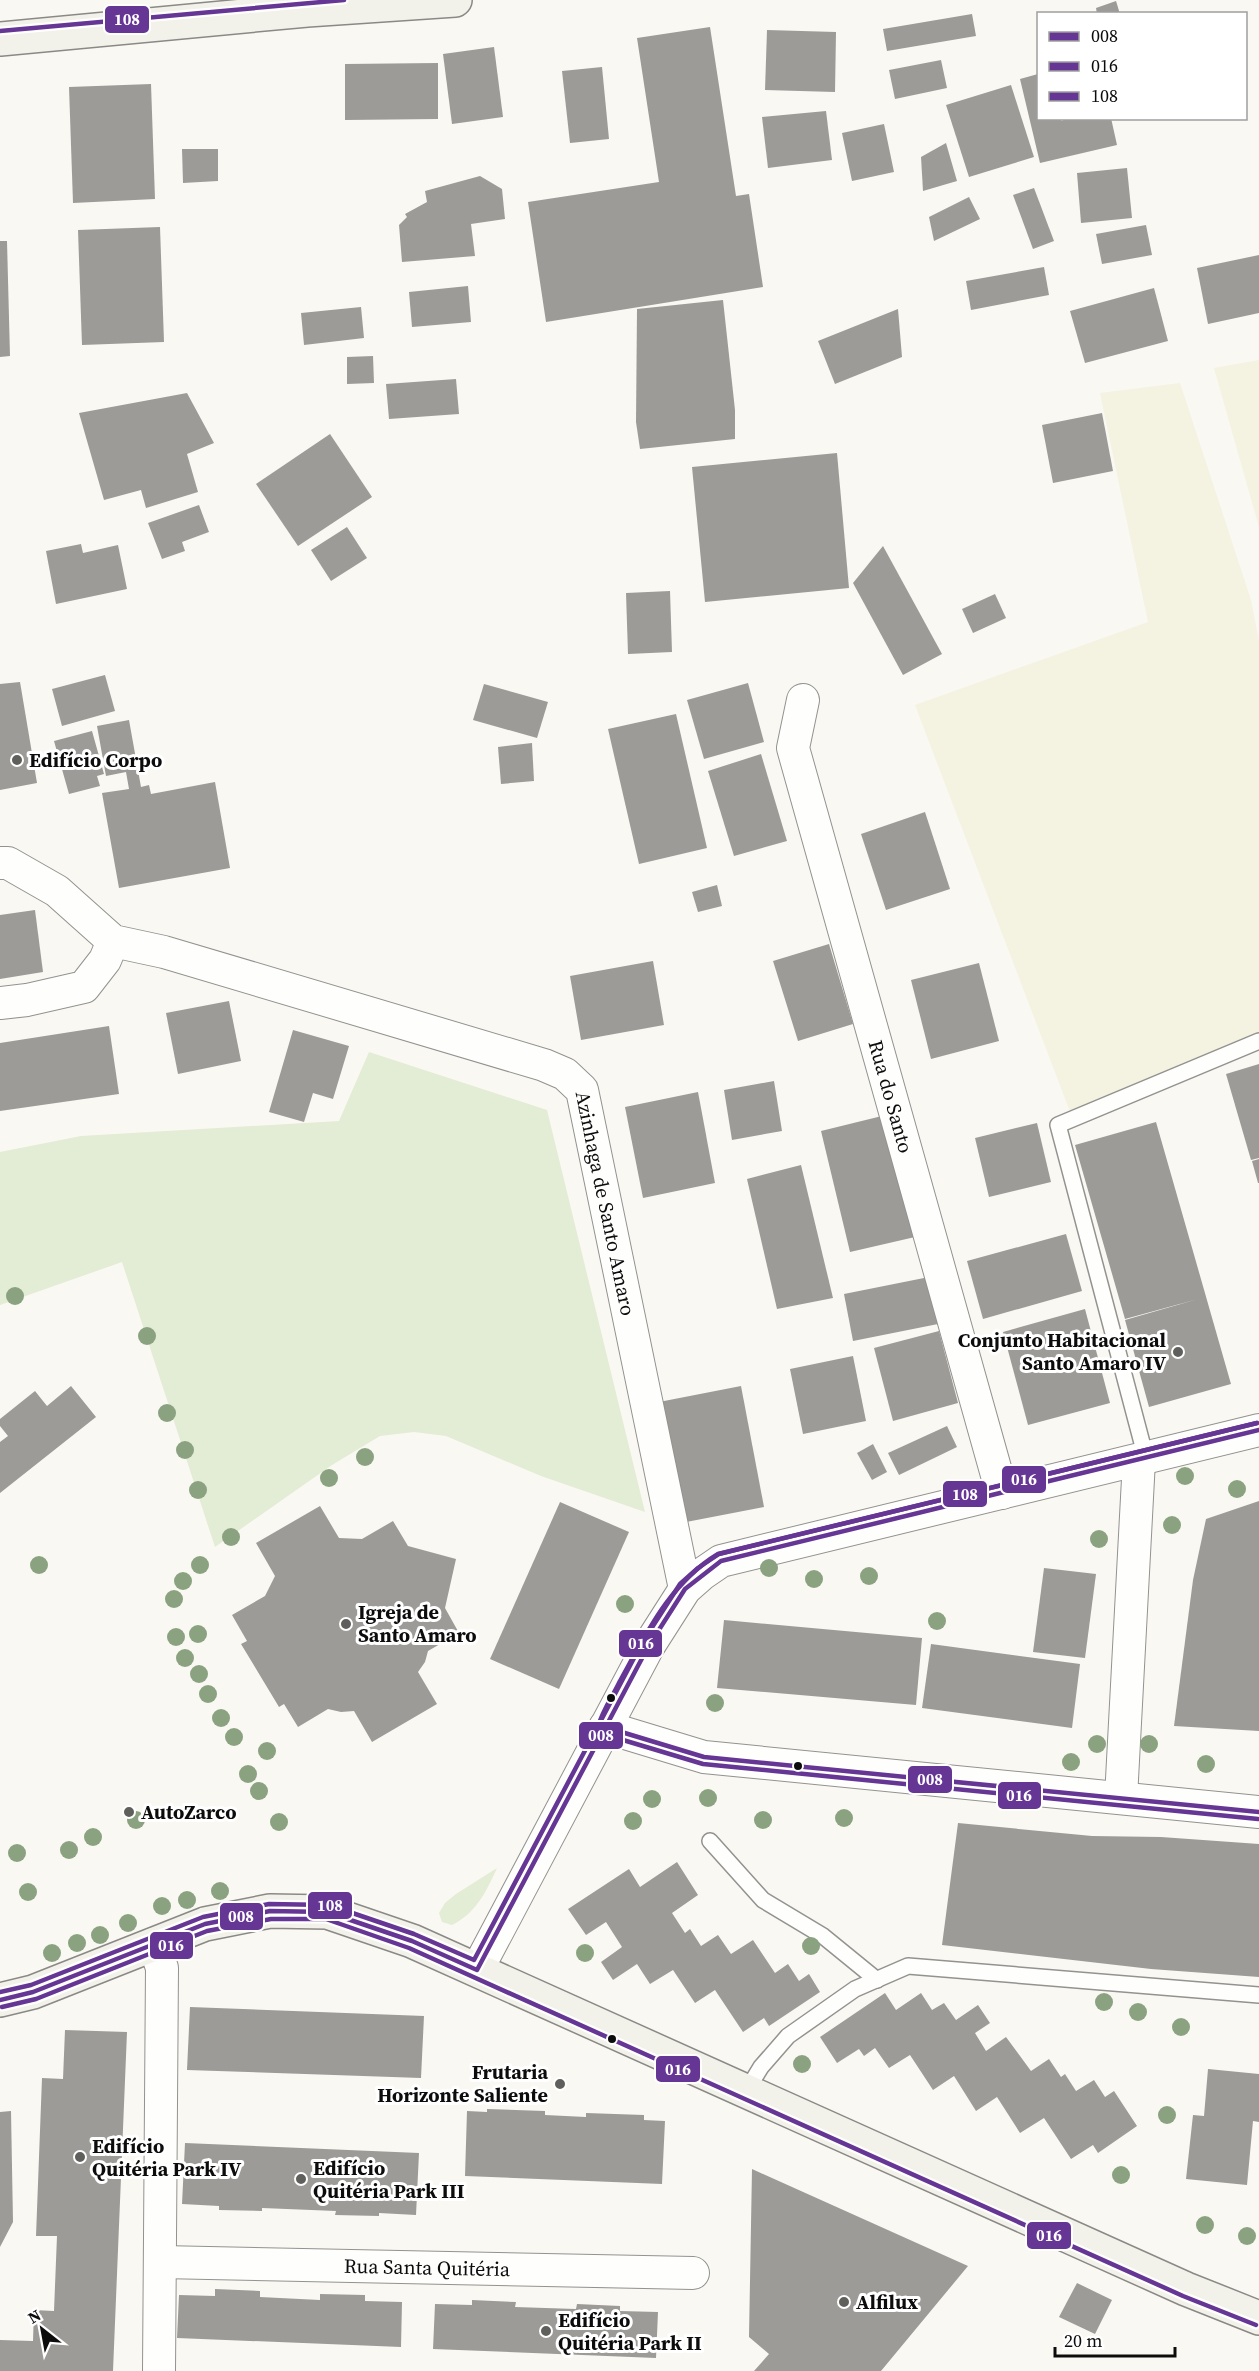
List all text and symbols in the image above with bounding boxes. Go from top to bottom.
line badge: 108 [104,5,150,34]
text: 108 [114,8,140,30]
legend [1037,12,1247,120]
text: 008 [1091,23,1118,48]
text: 016 [1091,53,1118,78]
text: 108 [1091,83,1118,108]
place label: Edifício Corpo [29,746,162,774]
marker: Edifício Corpo [10,753,24,767]
street label: Rua do Santo [862,1037,920,1156]
street label: Azinhaga de Santo Amaro [569,1088,642,1318]
place label: Conjunto Habitacional Santo Amaro IV [958,1326,1167,1377]
marker: Conjunto Habitacional Santo Amaro IV [1171,1345,1185,1359]
line badge: 016 [1001,1465,1047,1494]
text: 016 [1011,1468,1037,1490]
line badge: 108 [942,1480,988,1508]
text: 108 [952,1483,978,1505]
place label: Igreja de Santo Amaro [358,1598,477,1649]
marker: Igreja de Santo Amaro [339,1617,353,1631]
line badge: 016 [618,1629,663,1658]
text: 016 [628,1632,654,1654]
unlabelled marker [605,1692,617,1704]
line badge: 008 [578,1721,624,1750]
text: 008 [588,1724,614,1746]
unlabelled marker [792,1760,804,1772]
line badge: 008 [907,1765,953,1794]
text: 008 [917,1768,943,1790]
line badge: 016 [997,1781,1042,1810]
text: 016 [1006,1784,1032,1806]
place label: AutoZarco [141,1798,236,1826]
marker: AutoZarco [122,1805,136,1819]
line badge: 108 [307,1891,353,1920]
text: 108 [317,1894,343,1916]
line badge: 008 [219,1902,264,1931]
text: 008 [228,1905,254,1927]
line badge: 016 [149,1931,194,1960]
text: 016 [158,1934,184,1956]
unlabelled marker [606,2033,618,2045]
line badge: 016 [655,2055,701,2083]
place label: Frutaria Horizonte Saliente [377,2058,548,2109]
text: 016 [665,2058,691,2080]
marker: Frutaria Horizonte Saliente [553,2077,567,2091]
place label: Edifício Quitéria Park IV [92,2132,242,2183]
marker: Edifício Quitéria Park IV [73,2150,87,2164]
place label: Edifício Quitéria Park III [313,2154,465,2205]
marker: Edifício Quitéria Park III [294,2172,308,2186]
line badge: 016 [1026,2221,1072,2250]
text: 016 [1036,2224,1062,2246]
street label: Rua Santa Quitéria [344,2252,511,2283]
place label: Alfilux [856,2288,918,2316]
marker: Alfilux [837,2295,851,2309]
north arrow [12,2299,72,2359]
text: N [24,2304,45,2329]
place label: Edifício Quitéria Park II [558,2306,702,2357]
scale bar [1055,2320,1175,2358]
marker: Edifício Quitéria Park II [539,2324,553,2338]
text: 20 m [1064,2328,1102,2353]

